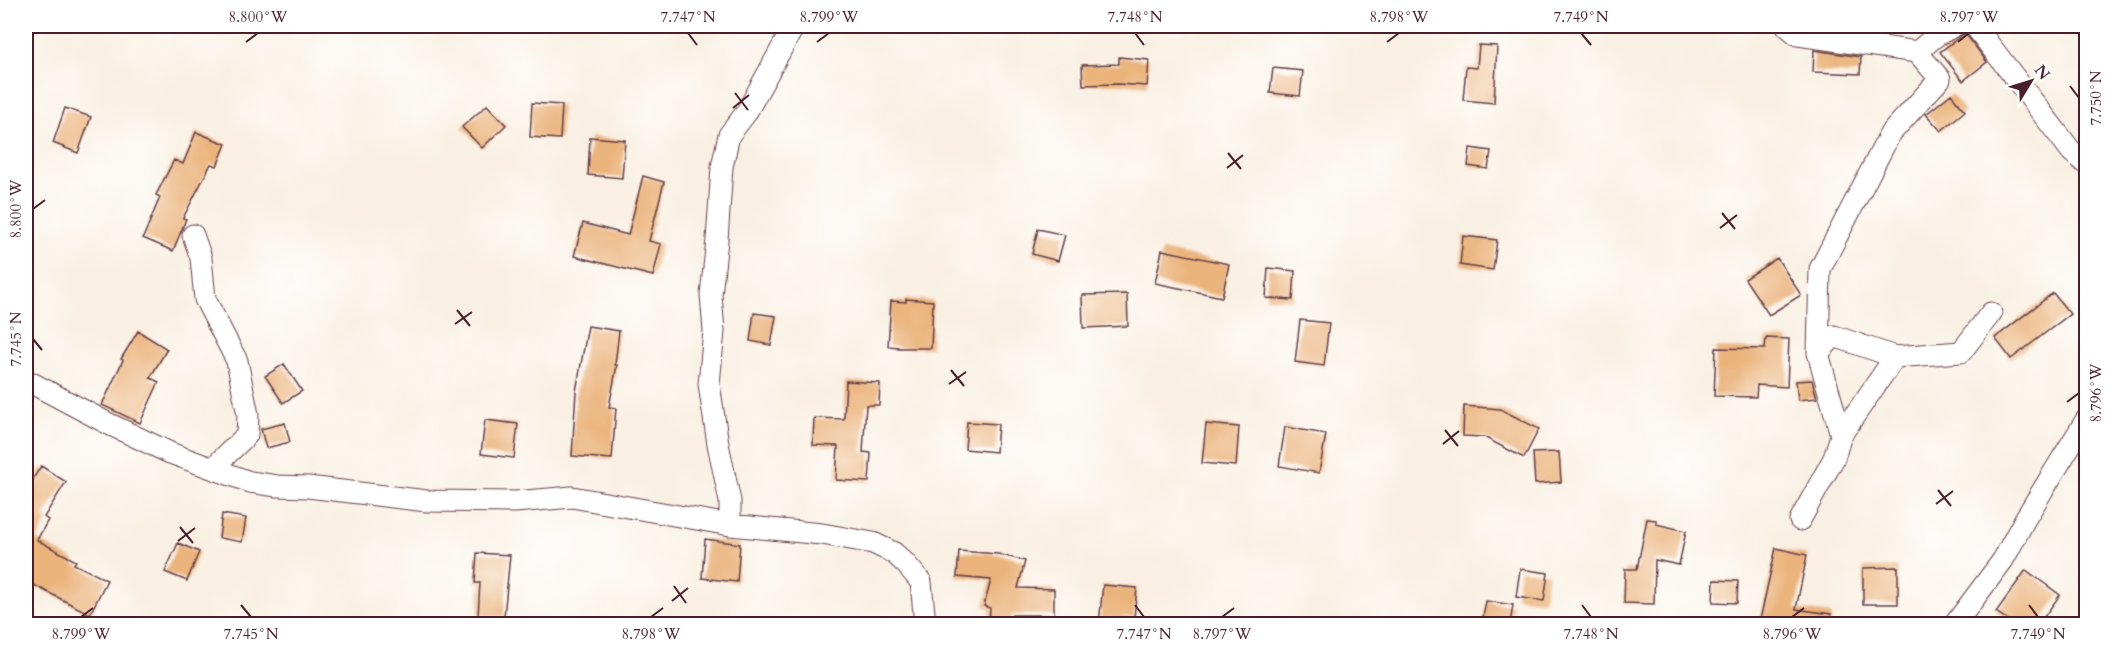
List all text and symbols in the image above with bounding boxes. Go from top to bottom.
text: 8.800°W [229,7,288,27]
text: 7.747°N [660,7,716,27]
text: 8.799°W [800,7,859,27]
text: 7.748°N [1107,7,1163,27]
text: 8.798°W [1370,7,1429,27]
text: 7.749°N [1553,7,1609,27]
text: 8.797°W [1940,7,1999,27]
north arrow [2001,51,2061,111]
text: N [2029,60,2055,85]
text: 7.750°N [2086,70,2106,126]
text: 8.800°W [6,179,26,238]
text: 7.745°N [6,311,26,367]
text: 8.796°W [2086,363,2106,422]
text: 8.799°W [52,624,111,644]
text: 7.745°N [223,624,279,644]
text: 8.798°W [622,624,681,644]
text: 7.747°N [1116,624,1172,644]
text: 8.797°W [1193,624,1252,644]
text: 7.748°N [1563,624,1619,644]
text: 8.796°W [1763,624,1822,644]
text: 7.749°N [2010,624,2066,644]

